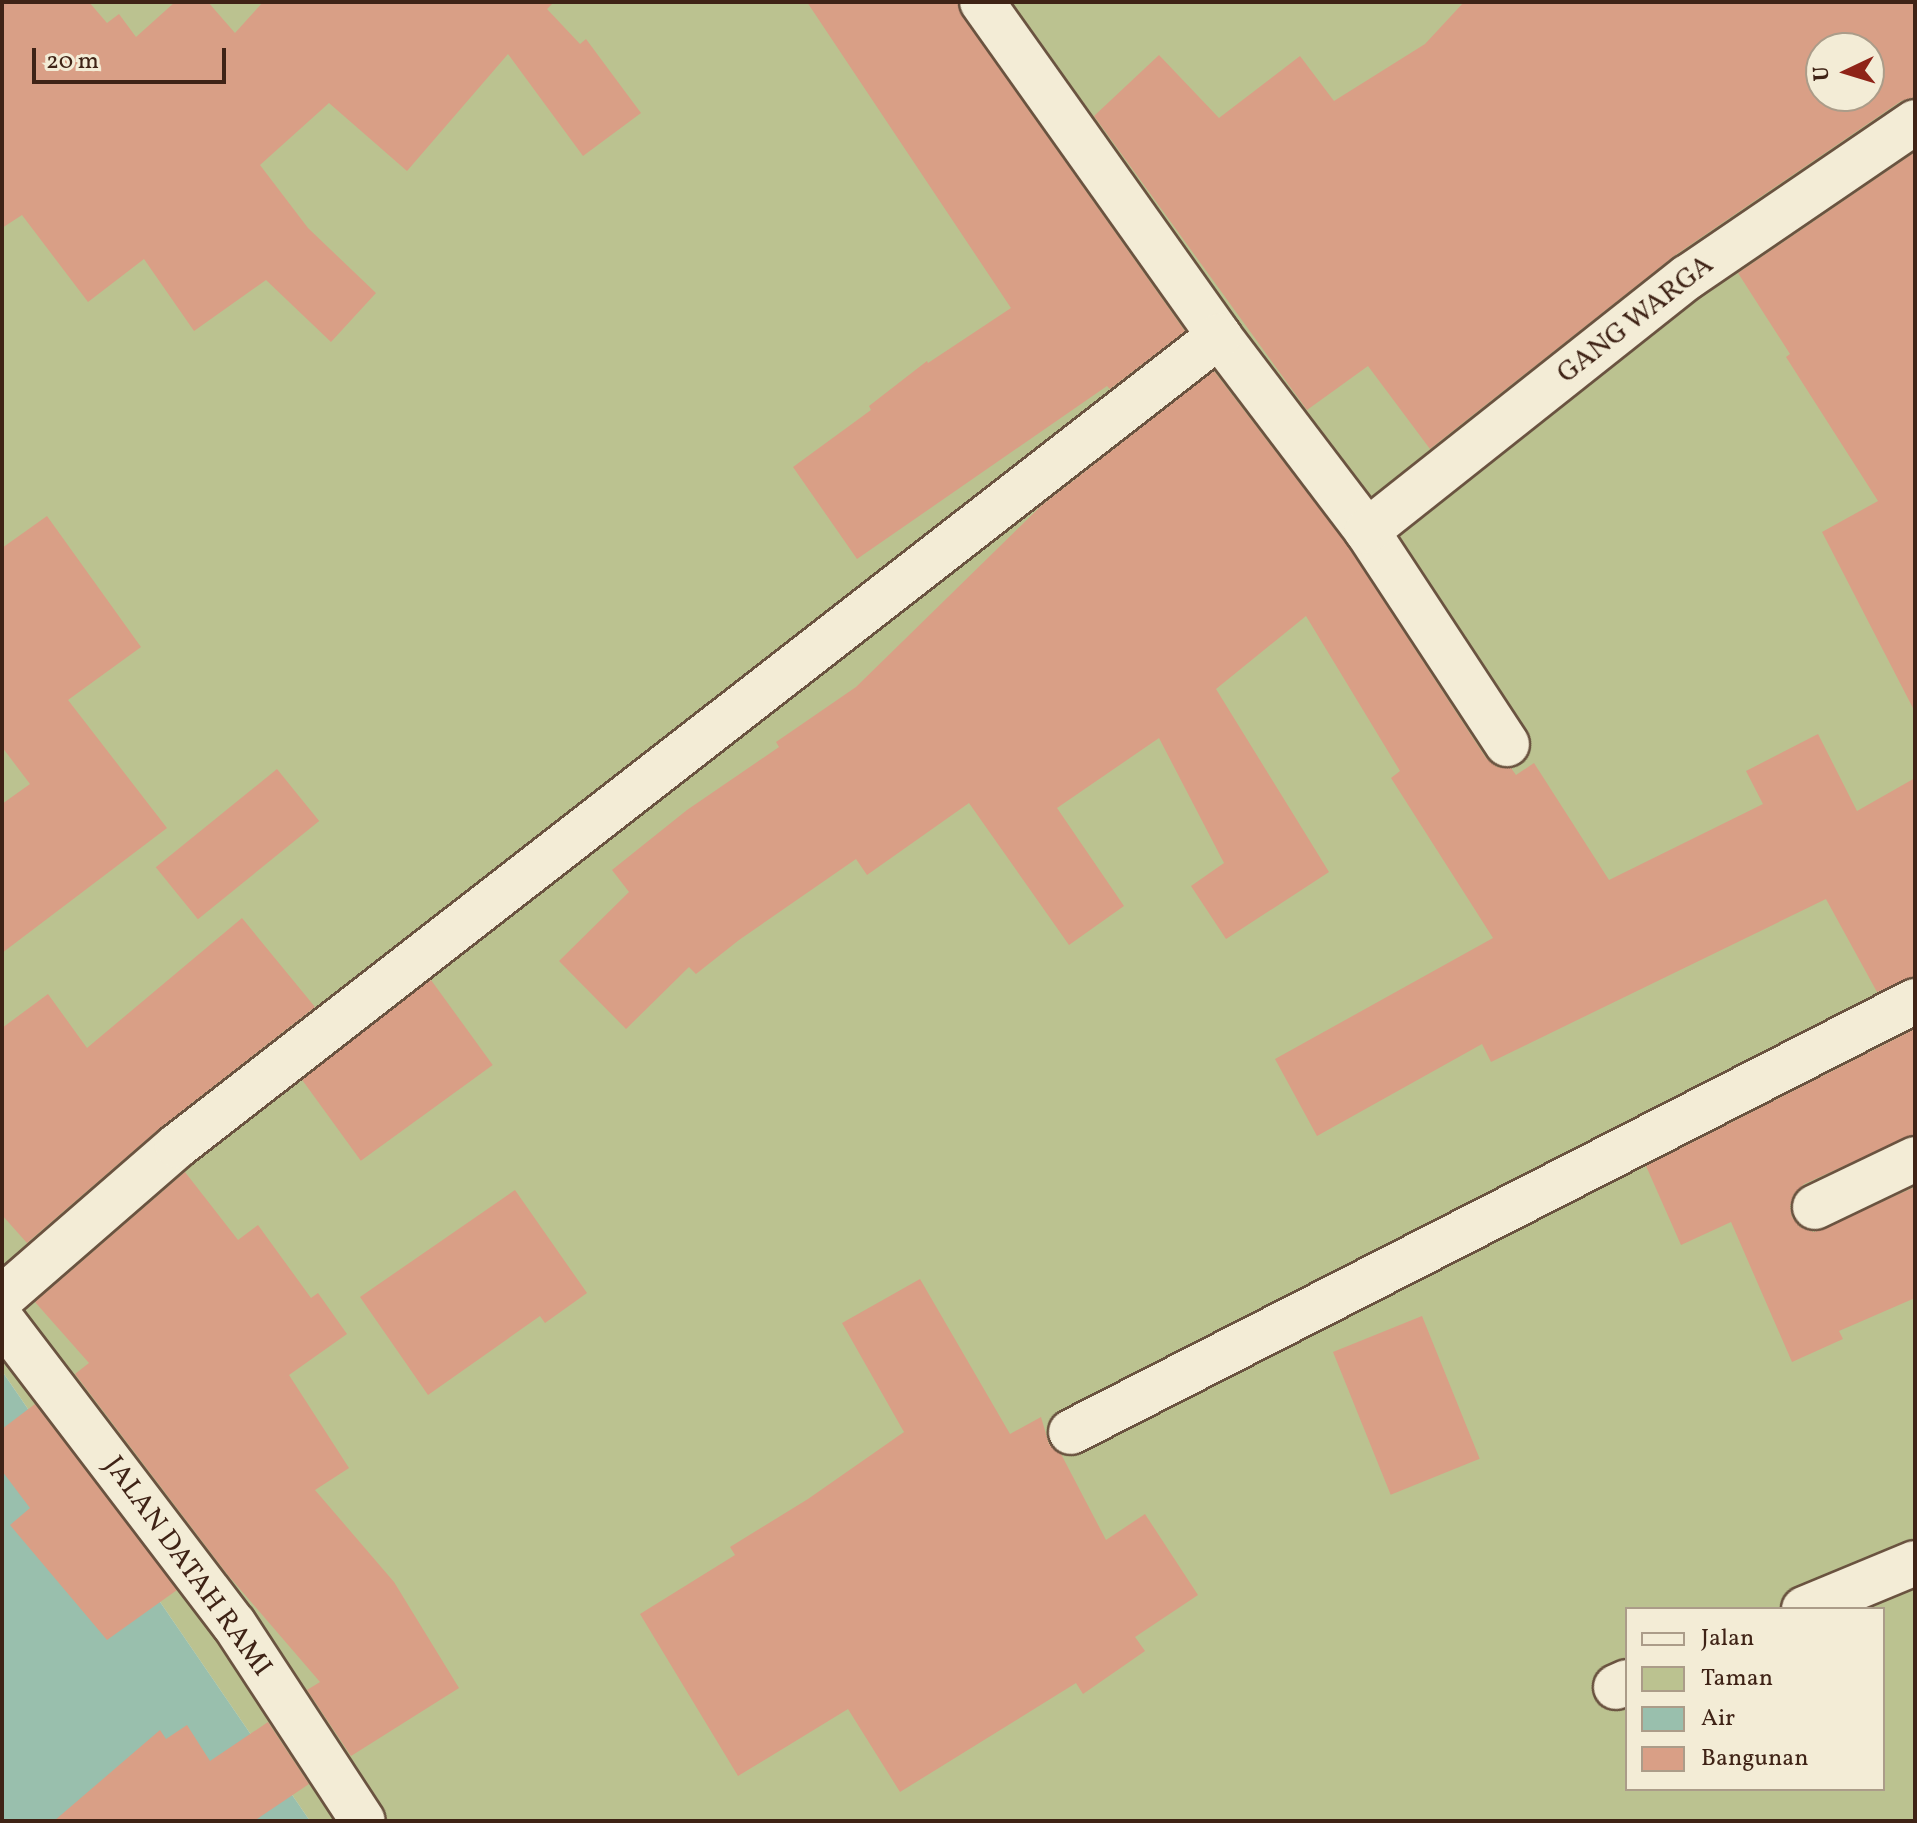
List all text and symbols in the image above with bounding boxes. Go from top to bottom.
scale bar [36,32,230,82]
north arrow [1805,32,1885,112]
text: 20 m [46,45,99,79]
text: U [1807,65,1839,82]
street label: GANG WARGA [1551,248,1721,392]
street label: JALAN DATAH RAMI [96,1450,278,1684]
legend [1625,1607,1885,1791]
text: Jalan [1701,1622,1754,1656]
text: Taman [1701,1662,1773,1696]
text: Air [1701,1702,1735,1736]
text: Bangunan [1701,1742,1809,1776]

